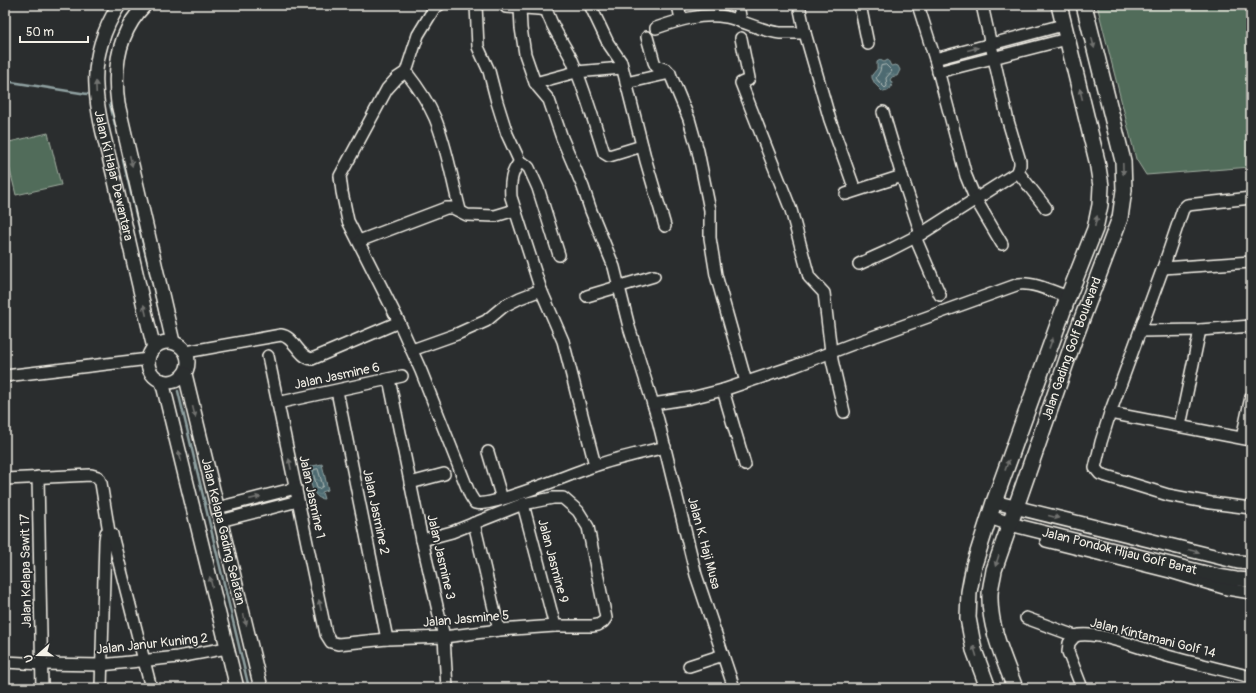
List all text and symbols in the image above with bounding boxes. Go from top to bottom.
scale bar [20,18,88,44]
text: 50 m [26,25,54,40]
one-way arrow [1091,37,1097,49]
one-way arrow [967,46,979,52]
one-way arrow [93,81,100,93]
one-way arrow [1077,88,1083,100]
street label: Jalan Ki Hajar Dewantara [91,109,136,242]
one-way arrow [128,155,134,167]
one-way arrow [1120,163,1126,176]
one-way arrow [1094,215,1100,227]
street label: Jalan Gading Golf Boulevard [1039,275,1105,422]
one-way arrow [141,304,147,316]
one-way arrow [1049,337,1055,349]
street label: Jalan Jasmine 6 [293,359,381,393]
one-way arrow [191,406,197,418]
one-way arrow [177,450,183,462]
street label: Jalan Jasmine 1 [295,454,329,540]
street label: Jalan Kelapa Gading Selatan [198,456,249,607]
one-way arrow [287,458,293,470]
one-way arrow [1005,459,1011,471]
street label: Jalan Jasmine 2 [359,468,393,556]
one-way arrow [249,495,261,501]
street label: Jalan K. Haji Musa [684,495,724,591]
street label: Jalan Jasmine 3 [423,513,459,601]
street label: Jalan Kelapa Sawit 17 [17,514,35,628]
one-way arrow [1048,514,1060,520]
street label: Jalan Jasmine 9 [534,517,572,605]
street label: Jalan Pondok Hijau Golf Barat [1040,524,1199,579]
one-way arrow [1188,549,1200,555]
one-way arrow [994,555,1000,567]
one-way arrow [208,576,214,588]
one-way arrow [317,599,323,611]
street label: Jalan Jasmine 5 [422,607,510,631]
one-way arrow [242,614,248,626]
street label: Jalan Kintamani Golf 14 [1089,615,1218,661]
street label: Jalan Janur Kuning 2 [95,630,209,658]
north arrow [18,635,58,675]
one-way arrow [972,645,978,657]
text: U [22,653,36,664]

